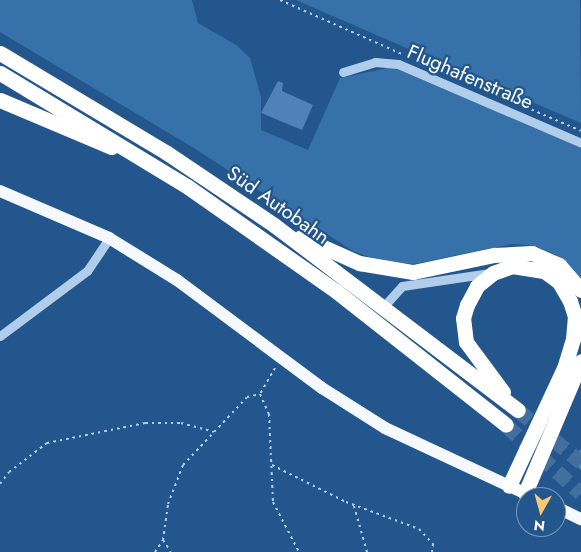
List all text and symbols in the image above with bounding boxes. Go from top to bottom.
street label: Flughafenstraße [404,40,536,114]
street label: Süd Autobahn [222,161,334,249]
north arrow [516,487,566,537]
text: N [533,515,546,536]

